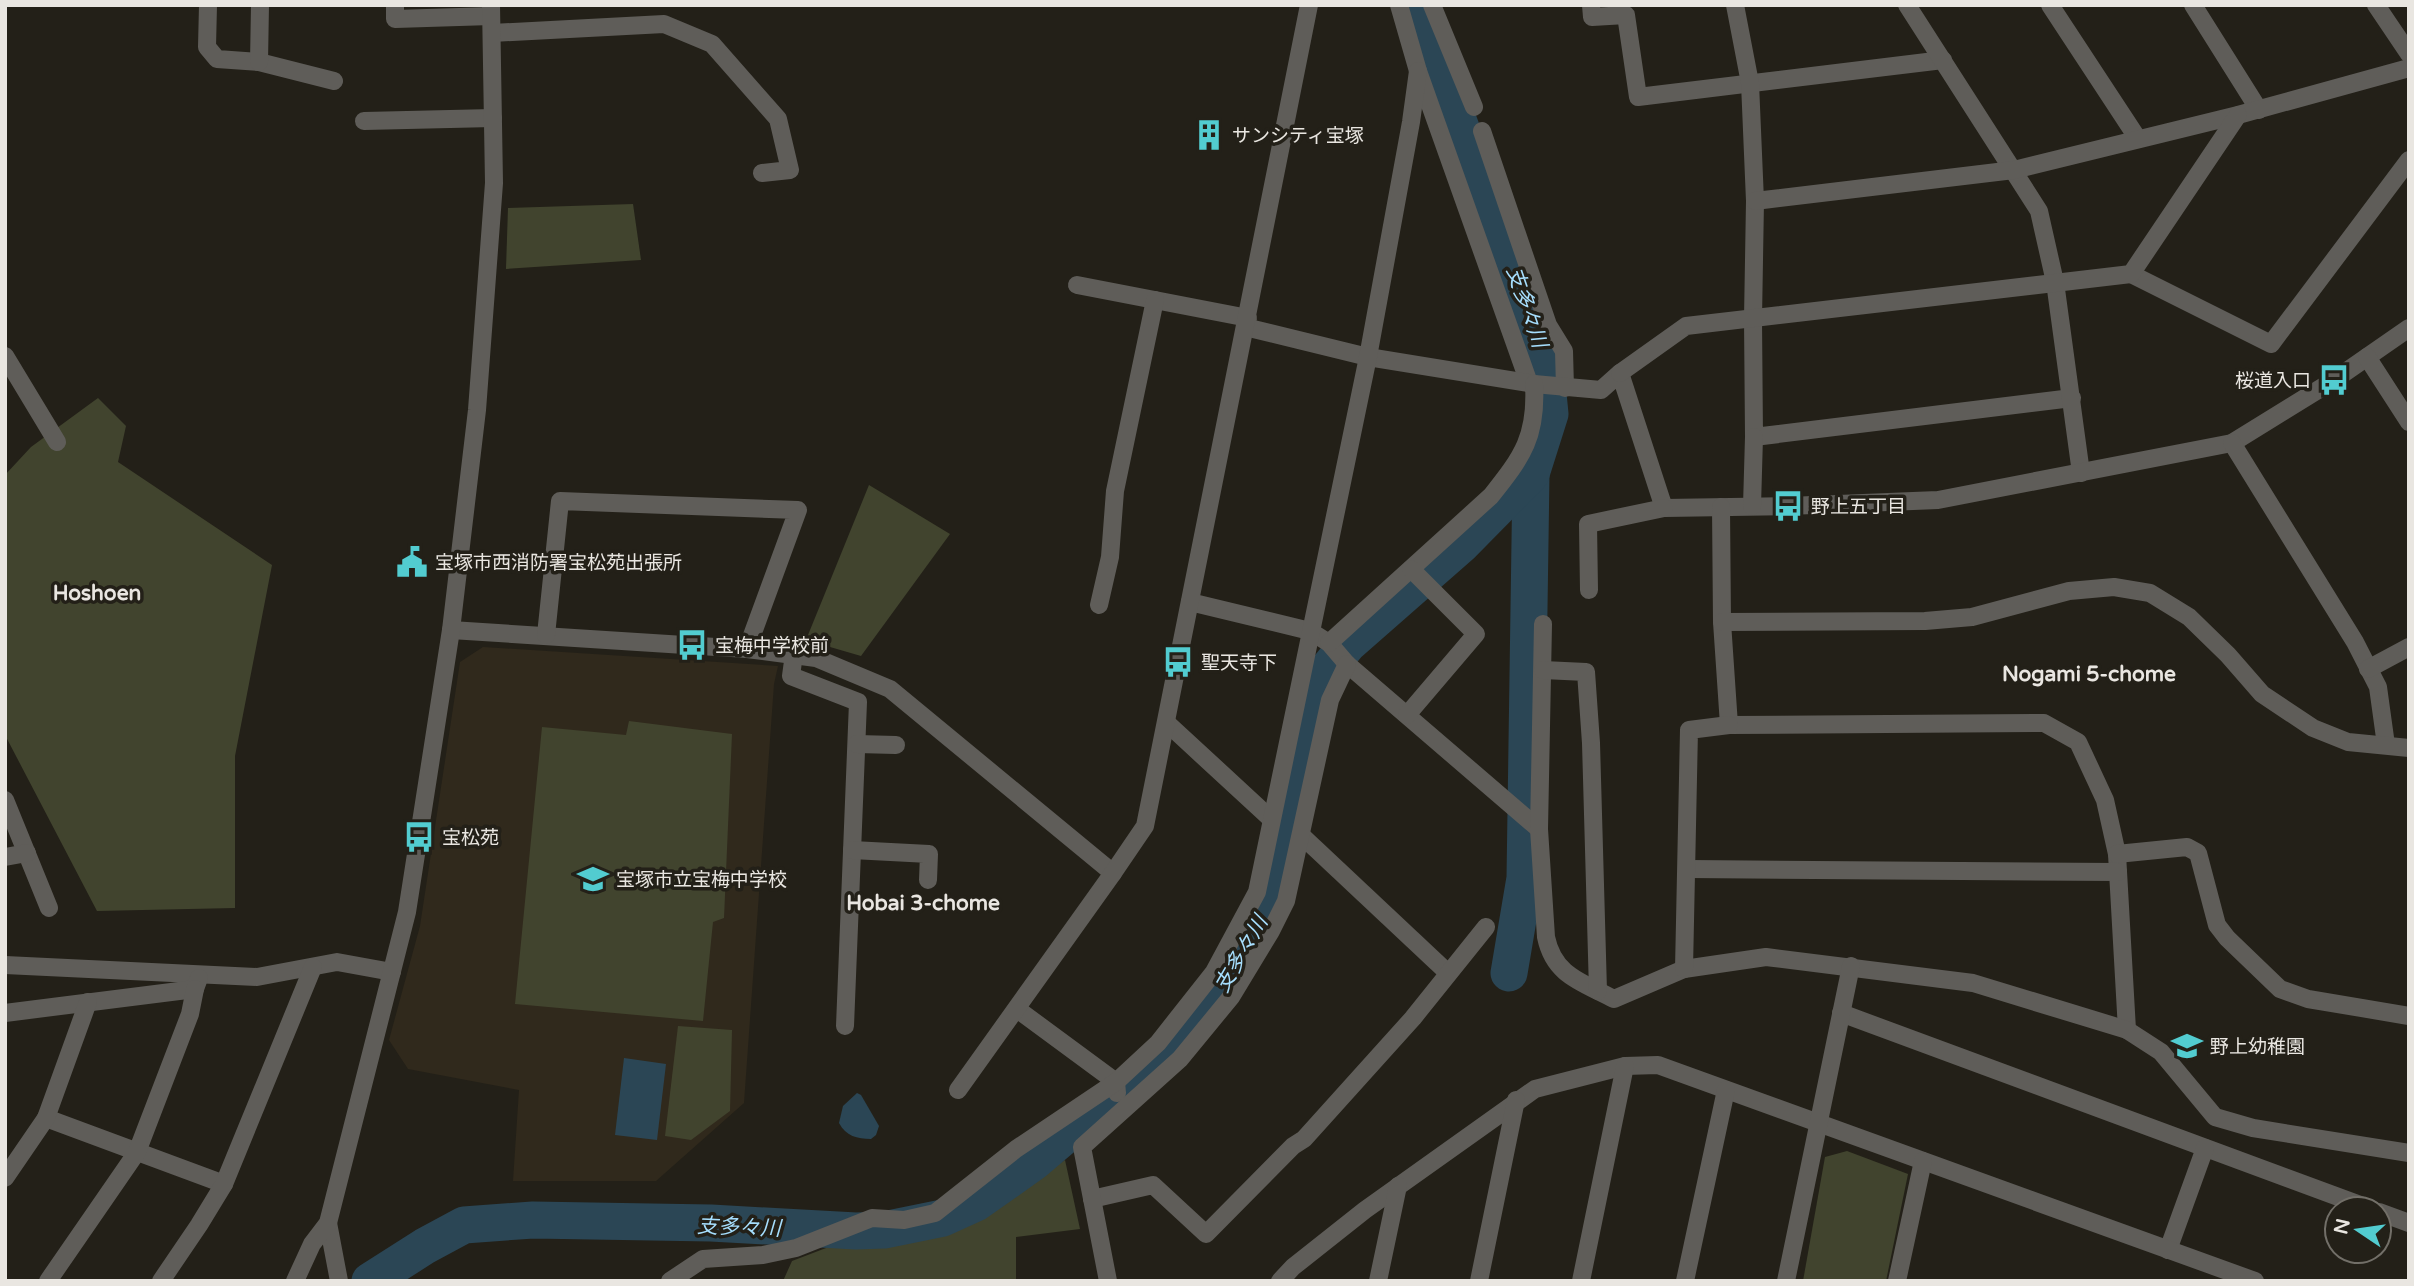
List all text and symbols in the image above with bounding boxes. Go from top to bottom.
building icon: サンシティ宝塚 [1192,118,1226,152]
place label: サンシティ宝塚 [1232,125,1364,147]
water label: 支多々川 [1501,263,1553,353]
bus stop icon: 桜道入口 [2317,363,2351,397]
place label: 桜道入口 [2235,370,2311,392]
bus stop icon: 野上五丁目 [1771,489,1805,523]
place label: 野上五丁目 [1811,496,1906,518]
public building icon: 宝塚市西消防署宝松苑出張所 [395,545,429,579]
place label: 宝塚市西消防署宝松苑出張所 [435,552,682,574]
district label: Hoshoen [53,581,141,606]
bus stop icon: 宝梅中学校前 [675,628,709,662]
place label: 宝梅中学校前 [715,635,829,657]
bus stop icon: 聖天寺下 [1161,645,1195,679]
place label: 聖天寺下 [1201,652,1277,674]
district label: Nogami 5-chome [2002,662,2176,687]
bus stop icon: 宝松苑 [402,820,436,854]
place label: 宝松苑 [442,827,499,849]
school or university icon: 宝塚市立宝梅中学校 [576,862,610,896]
place label: 宝塚市立宝梅中学校 [616,869,787,891]
district label: Hobai 3-chome [846,891,1000,916]
water label: 支多々川 [1210,910,1274,997]
school or university icon: 野上幼稚園 [2170,1029,2204,1063]
place label: 野上幼稚園 [2210,1036,2305,1058]
north arrow [2323,1195,2393,1265]
water label: 支多々川 [697,1214,783,1242]
text: N [2330,1216,2355,1236]

